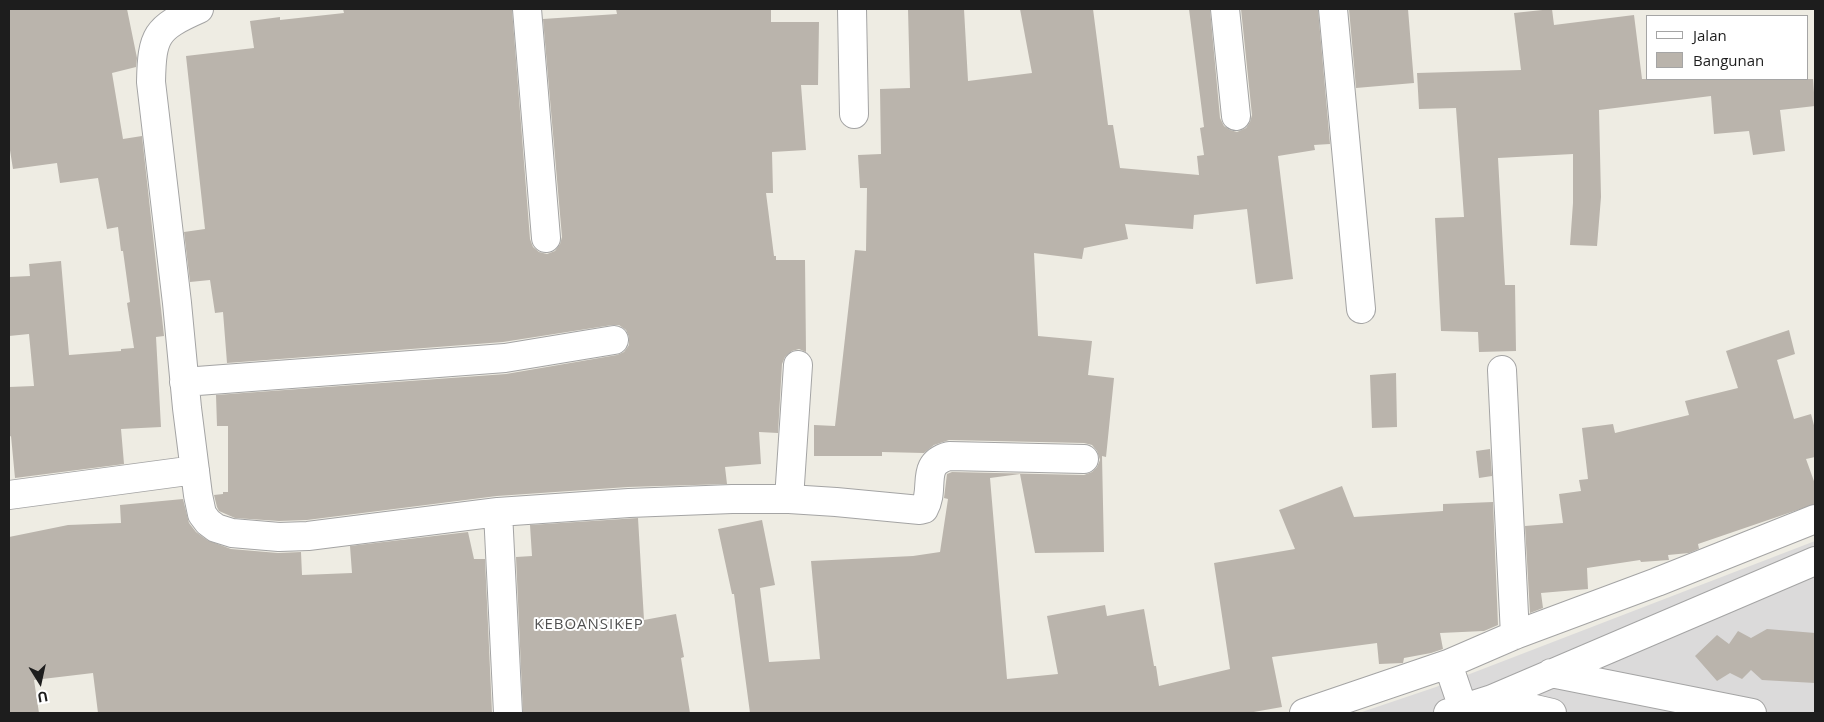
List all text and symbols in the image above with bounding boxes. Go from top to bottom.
legend [1646,15,1809,80]
text: Jalan [1693,25,1727,45]
text: Bangunan [1693,50,1764,70]
district label: KEBOANSIKEP [533,616,645,634]
north arrow [15,657,65,707]
text: U [36,687,50,708]

